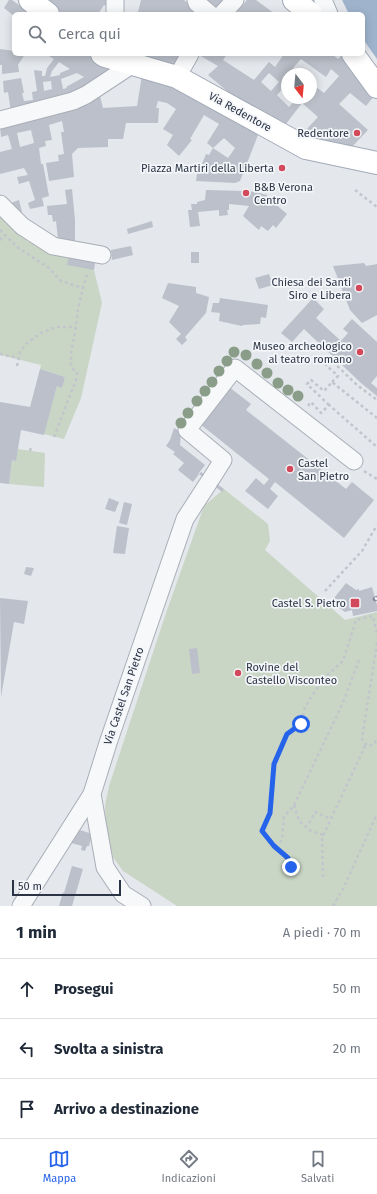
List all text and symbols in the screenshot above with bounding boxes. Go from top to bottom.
search box [12,12,365,56]
icon: search [26,23,48,45]
text: Cerca qui [58,25,121,43]
north arrow [281,68,317,104]
street label: Via Redentore [206,89,274,135]
place label: Redentore [297,127,349,140]
marker: Redentore [352,128,362,138]
place label: Piazza Martiri della Liberta [141,162,274,175]
marker: Piazza Martiri della Liberta [277,163,287,173]
place label: B&B Verona Centro [254,181,313,207]
marker: B&B Verona Centro [241,188,251,198]
place label: Chiesa dei Santi Siro e Libera [271,276,351,302]
marker: Chiesa dei Santi Siro e Libera [354,283,364,293]
place label: Museo archeologico al teatro romano [253,340,352,366]
marker: Museo archeologico al teatro romano [355,347,365,357]
place label: Castel San Pietro [298,457,349,483]
marker: Castel San Pietro [285,464,295,474]
place label: Castel S. Pietro [272,597,346,610]
marker: Castel S. Pietro [349,597,361,609]
street label: Via Castel San Pietro [101,646,147,746]
place label: Rovine del Castello Visconteo [246,661,337,687]
marker: Rovine del Castello Visconteo [233,668,243,678]
route start [292,715,310,733]
route end [282,858,300,876]
scale bar [12,878,121,897]
text: 50 m [18,880,42,893]
text: 1 min [16,922,57,943]
text: A piedi · 70 m [283,925,361,940]
icon: ahead [16,978,38,1000]
text: Prosegui [54,980,113,998]
text: 50 m [333,981,361,996]
icon: left [16,1038,38,1060]
text: Svolta a sinistra [54,1040,164,1058]
text: 20 m [333,1041,361,1056]
icon: arrive [16,1098,38,1120]
text: Arrivo a destinazione [54,1100,199,1118]
tab: Mappa [43,1148,76,1185]
tab: Indicazioni [161,1148,216,1185]
tab: Salvati [301,1148,334,1185]

